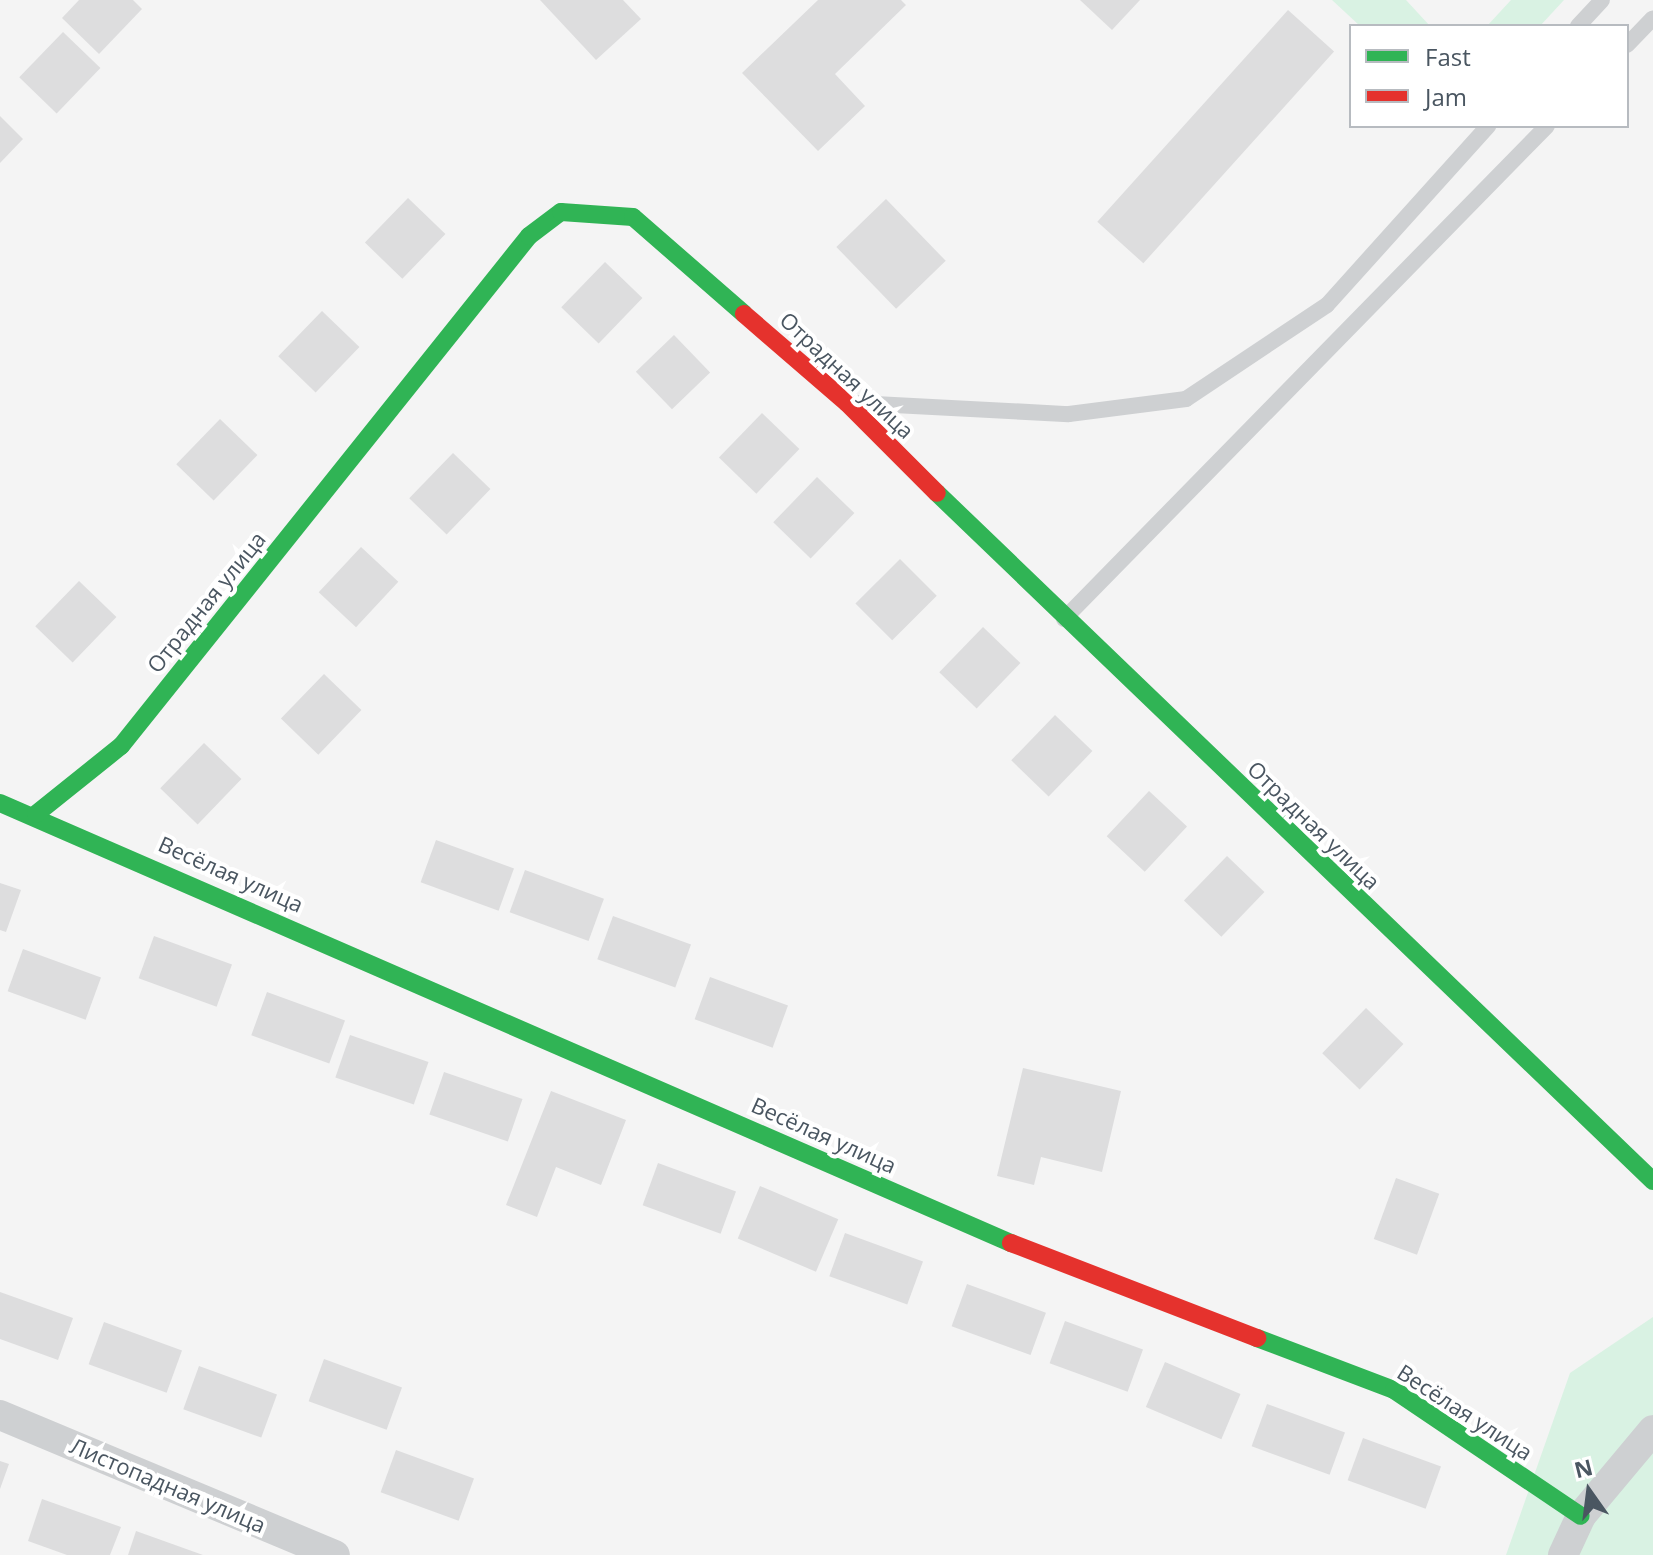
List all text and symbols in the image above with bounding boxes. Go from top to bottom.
legend [1349,24,1629,128]
text: Fast [1425,40,1471,73]
text: Jam [1425,80,1467,113]
street label: Отрадная улица [775,306,919,444]
street label: Отрадная улица [141,526,271,678]
street label: Отрадная улица [1242,755,1386,895]
street label: Весёлая улица [154,830,308,918]
street label: Весёлая улица [747,1091,901,1179]
street label: Весёлая улица [1392,1359,1538,1465]
street label: Листопадная улица [66,1432,270,1538]
north arrow [1549,1451,1629,1531]
text: N [1571,1451,1595,1484]

